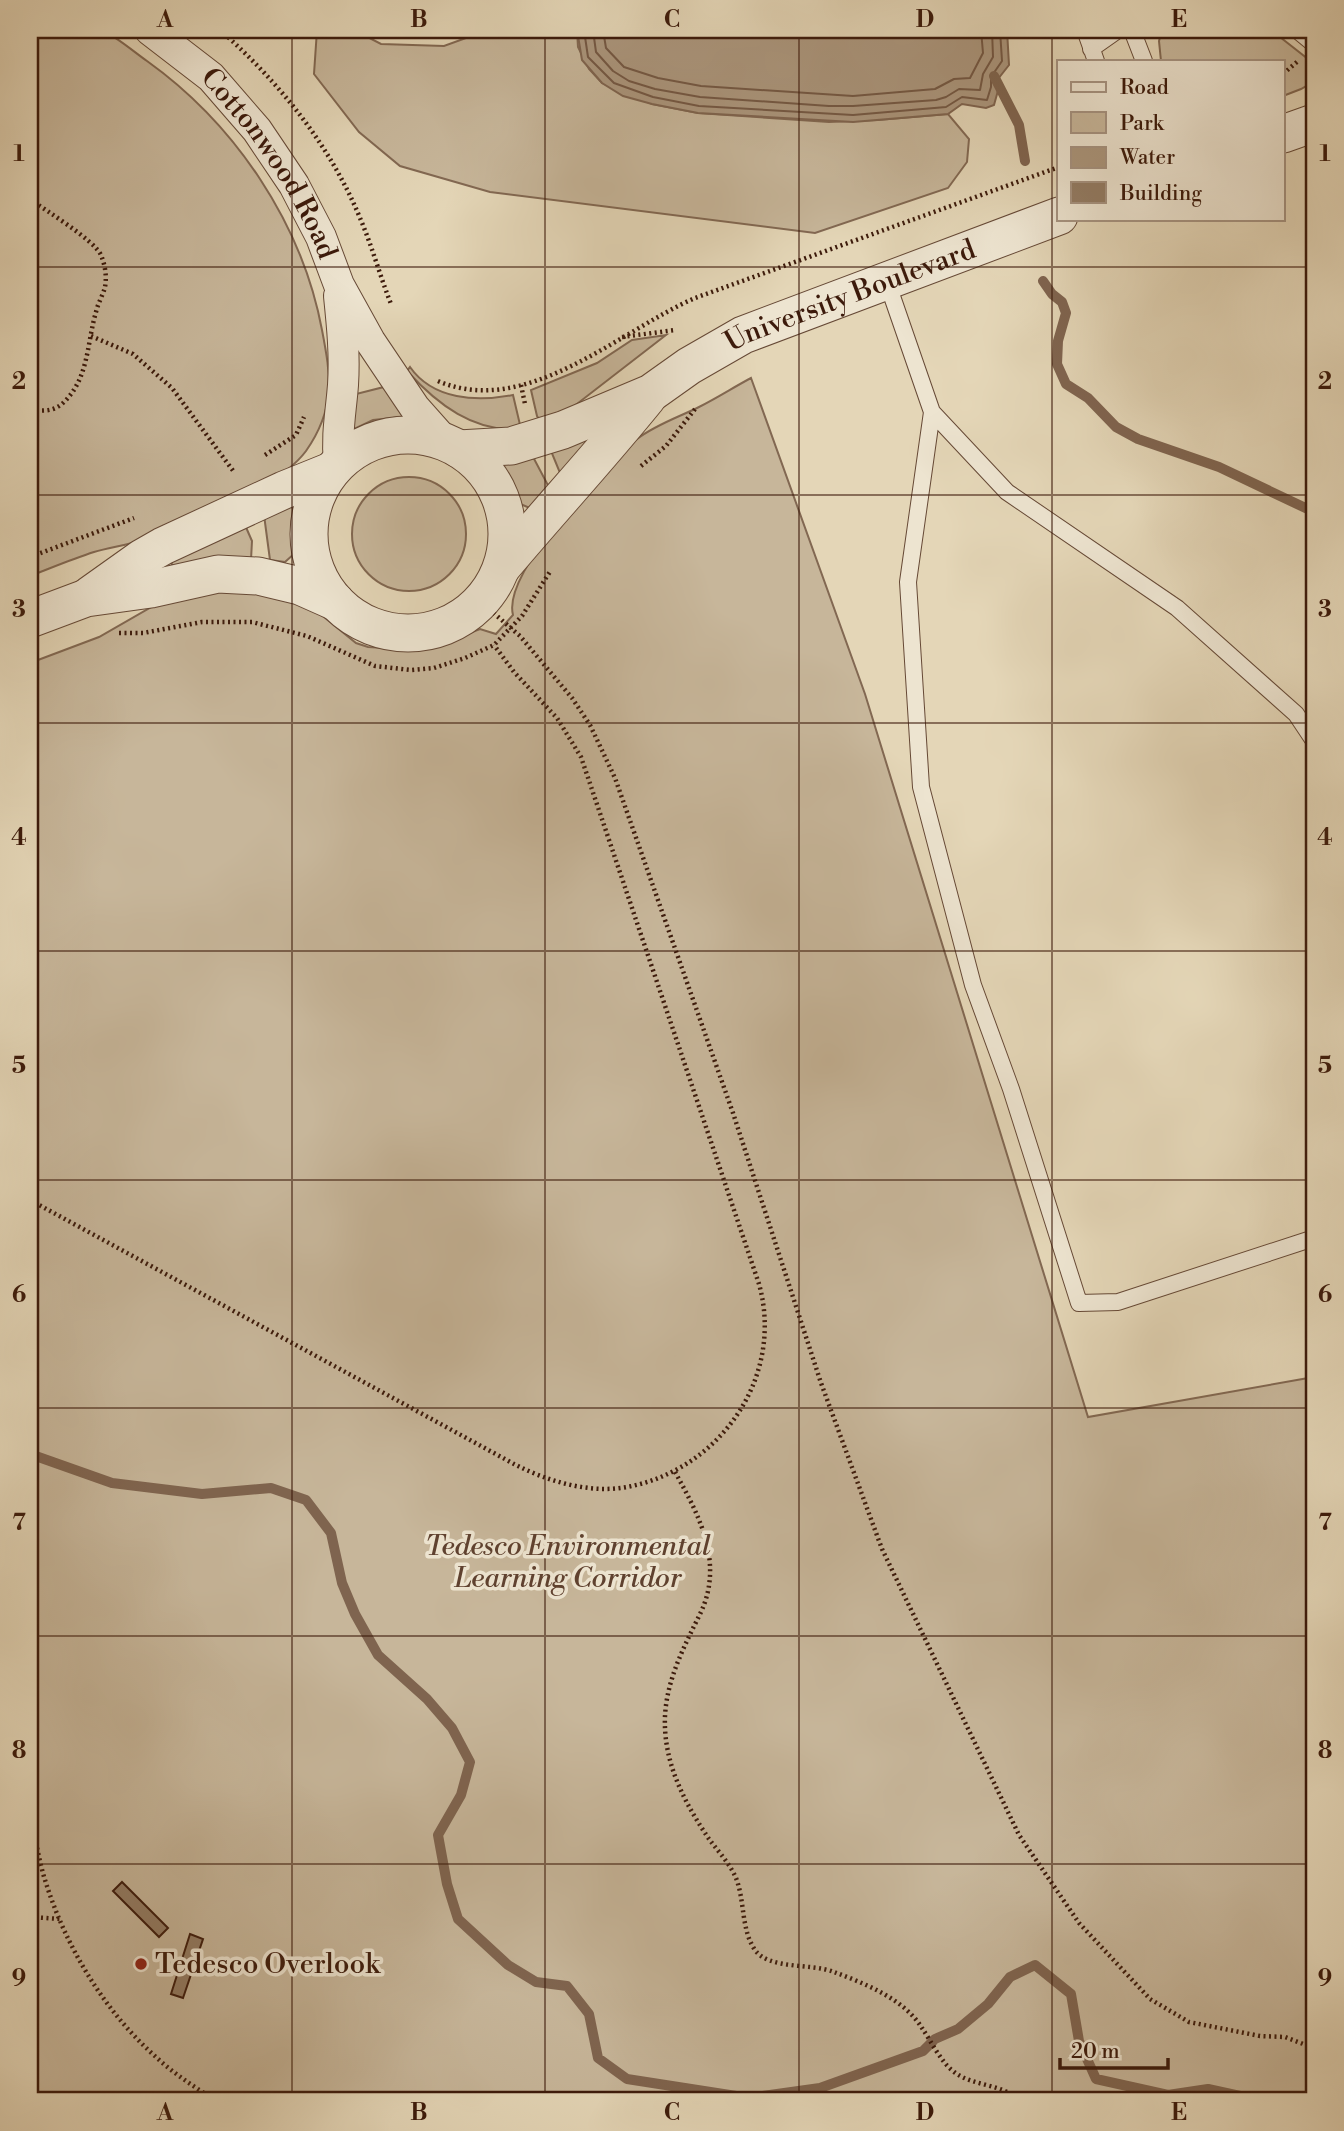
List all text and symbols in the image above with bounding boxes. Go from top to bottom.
text: A [156,6,174,34]
text: B [410,6,428,34]
text: C [664,6,680,34]
text: D [916,6,934,34]
text: E [1171,6,1187,34]
street label: Cottonwood Road [193,60,345,264]
legend [1057,60,1284,220]
text: Road [1120,75,1169,101]
text: Park [1120,111,1165,137]
text: 1 [13,140,25,168]
text: 1 [1319,140,1331,168]
text: Water [1119,145,1175,171]
text: Building [1119,181,1202,207]
street label: University Boulevard [718,232,980,359]
text: 2 [12,368,26,396]
text: 2 [1318,368,1332,396]
text: 3 [12,596,26,624]
text: 3 [1318,596,1332,624]
text: 4 [11,824,27,852]
text: 4 [1317,824,1333,852]
text: 5 [12,1052,26,1080]
text: 5 [1318,1052,1332,1080]
text: 6 [12,1281,26,1309]
text: 6 [1318,1281,1332,1309]
text: 7 [12,1509,26,1537]
text: 7 [1318,1509,1332,1537]
park label: Tedesco Environmental Learning Corridor [425,1529,711,1596]
text: 8 [12,1737,26,1765]
text: 8 [1318,1737,1332,1765]
place label: Tedesco Overlook [155,1947,381,1982]
marker: Tedesco Overlook [133,1956,149,1972]
text: 9 [12,1965,26,1993]
text: 9 [1318,1965,1332,1993]
scale bar [1060,2026,1169,2070]
text: 20 m [1071,2039,1120,2065]
text: A [156,2099,174,2127]
text: B [410,2099,428,2127]
text: C [664,2099,680,2127]
text: D [916,2099,934,2127]
text: E [1171,2099,1187,2127]

